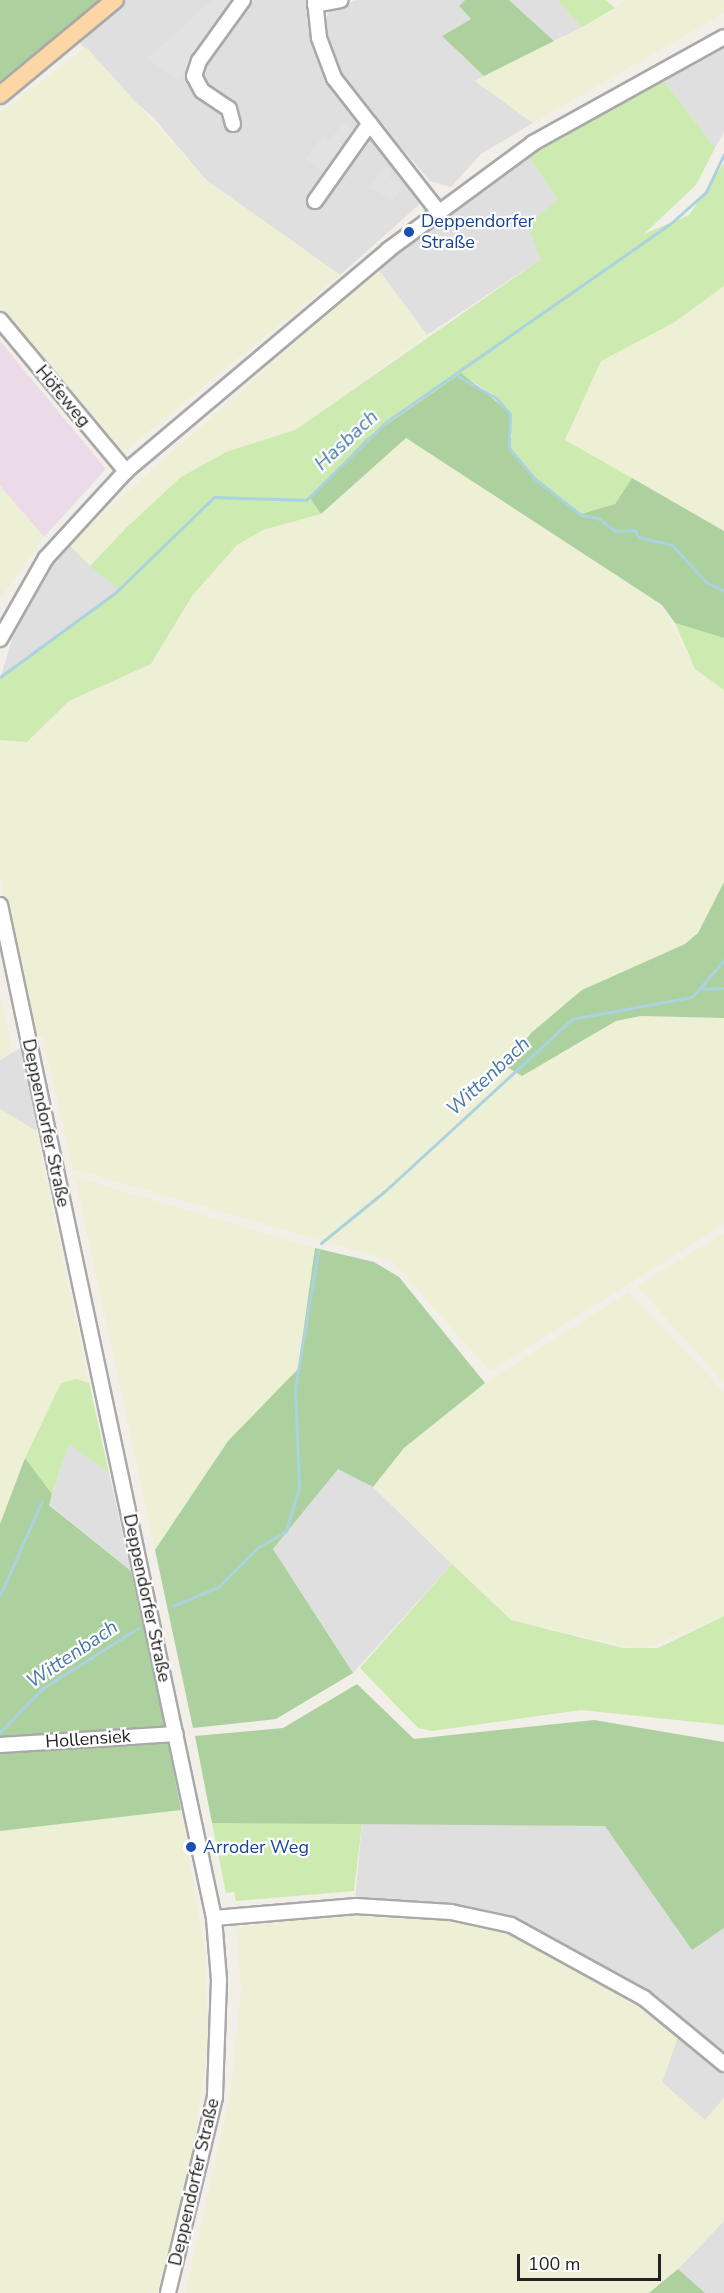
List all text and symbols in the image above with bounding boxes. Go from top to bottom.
place label: Deppendorfer Straße [421,211,534,254]
marker: Deppendorfer Straße [402,225,416,239]
street label: Höfeweg [31,361,95,431]
water label: Hasbach [309,405,383,475]
water label: Wittenbach [441,1031,535,1121]
street label: Deppendorfer Straße [18,1037,74,1209]
street label: Deppendorfer Straße [119,1512,175,1684]
water label: Wittenbach [22,1615,122,1693]
street label: Hollensiek [45,1725,131,1753]
place label: Arroder Weg [203,1836,309,1858]
marker: Arroder Weg [184,1840,198,1854]
street label: Deppendorfer Straße [164,2096,224,2268]
scale bar [520,2242,664,2280]
text: 100 m [528,2252,580,2276]

